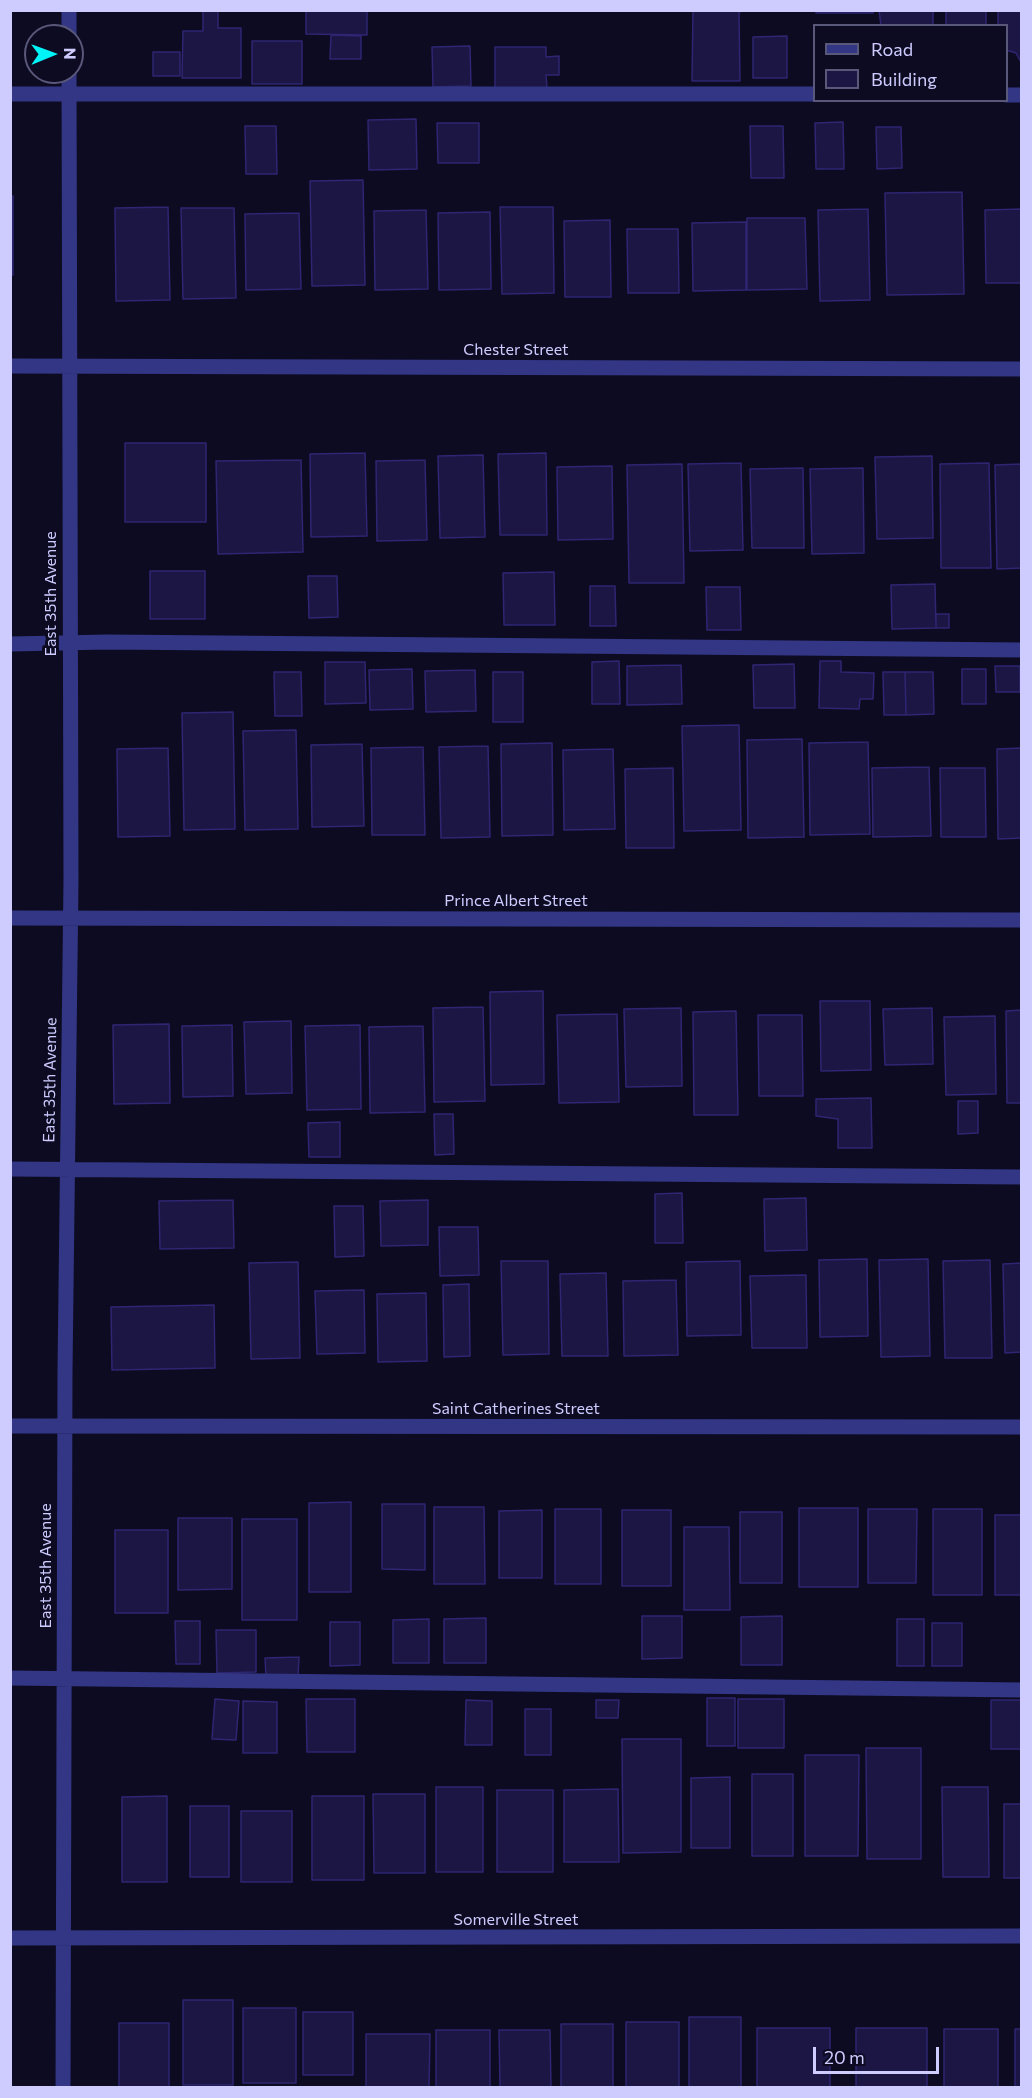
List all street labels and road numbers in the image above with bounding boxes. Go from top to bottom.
street label: Chester Street [463,340,569,360]
street label: East 35th Avenue [41,531,61,657]
street label: Prince Albert Street [444,891,588,911]
street label: East 35th Avenue [39,1017,61,1143]
street label: Saint Catherines Street [432,1399,600,1419]
street label: East 35th Avenue [36,1503,56,1629]
street label: Somerville Street [454,1910,578,1930]

